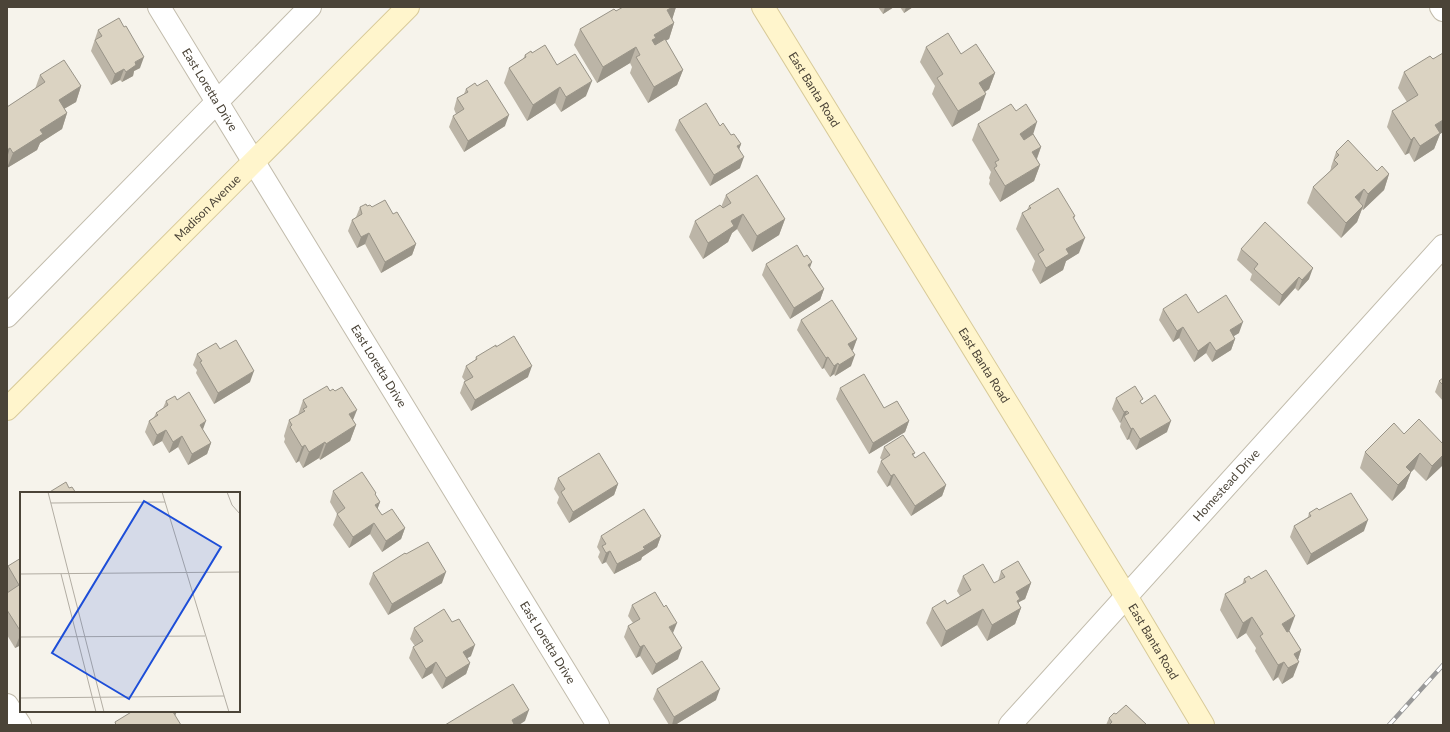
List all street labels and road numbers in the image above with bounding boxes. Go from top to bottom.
street label: East Loretta Drive [179,45,241,134]
street label: East Banta Road [785,49,843,130]
street label: Madison Avenue [171,171,244,244]
street label: East Loretta Drive [348,322,410,410]
street label: East Banta Road [955,325,1013,406]
street label: Homestead Drive [1190,446,1263,524]
street label: East Loretta Drive [517,598,579,686]
street label: East Banta Road [1125,601,1182,682]

